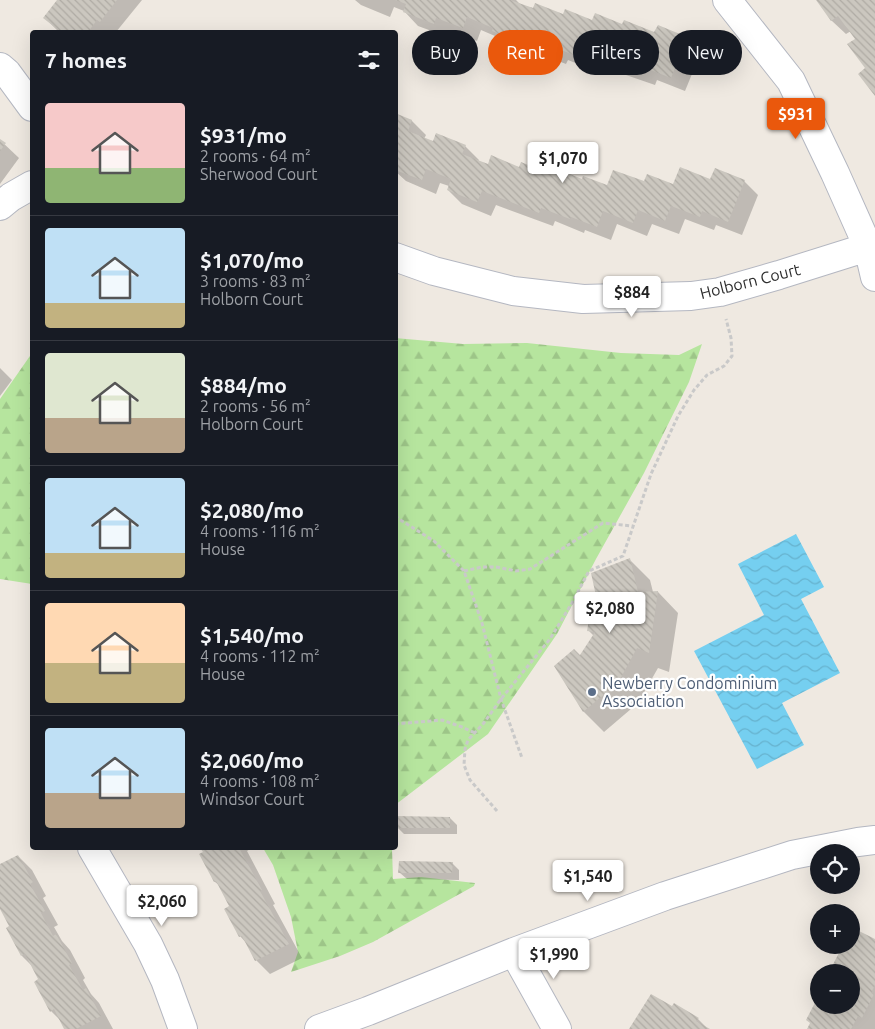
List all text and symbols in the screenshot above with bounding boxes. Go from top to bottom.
chip: Buy [412,30,478,75]
chip: Rent [488,30,563,75]
chip: Filters [573,30,659,75]
chip: New [669,30,742,75]
icon: filters [355,46,383,74]
text: 7 homes [45,48,127,72]
pin: $931 [766,98,826,140]
text: $931 [778,105,814,123]
icon: home [85,123,145,183]
text: $931/mo [200,123,287,147]
pin: $1,070 [522,142,604,184]
text: 2 rooms · 64 m² [200,147,311,165]
text: $1,070 [538,149,588,167]
text: Sherwood Court [200,165,318,183]
icon: home [85,248,145,308]
text: $1,070/mo [200,248,304,272]
street label: Holborn Court [698,260,803,302]
text: 3 rooms · 83 m² [200,272,311,290]
pin: $884 [602,276,662,318]
text: $884 [614,283,650,301]
text: Holborn Court [200,290,303,308]
icon: home [85,373,145,433]
text: $884/mo [200,373,287,397]
text: 2 rooms · 56 m² [200,397,311,415]
text: Holborn Court [200,415,303,433]
icon: home [85,498,145,558]
text: $2,080/mo [200,498,304,522]
text: 4 rooms · 116 m² [200,522,320,540]
text: House [200,540,245,558]
pin: $2,080 [569,592,651,634]
text: $2,080 [585,599,635,617]
icon: home [85,623,145,683]
text: $1,540/mo [200,623,304,647]
text: 4 rooms · 112 m² [200,647,320,665]
text: House [200,665,245,683]
place label: Newberry Condominium Association [602,674,777,710]
marker: Newberry Condominium Association [586,686,598,698]
icon: home [85,748,145,808]
text: $2,060/mo [200,748,304,772]
text: 4 rooms · 108 m² [200,772,320,790]
text: Windsor Court [200,790,304,808]
map controls [810,844,860,1014]
button: locate [810,844,860,894]
pin: $1,540 [547,860,629,902]
text: $1,540 [563,867,613,885]
pin: $2,060 [121,884,203,927]
text: $2,060 [137,892,187,910]
button: + [810,904,860,954]
pin: $1,990 [513,938,595,980]
text: $1,990 [529,945,579,963]
button: − [810,964,860,1014]

